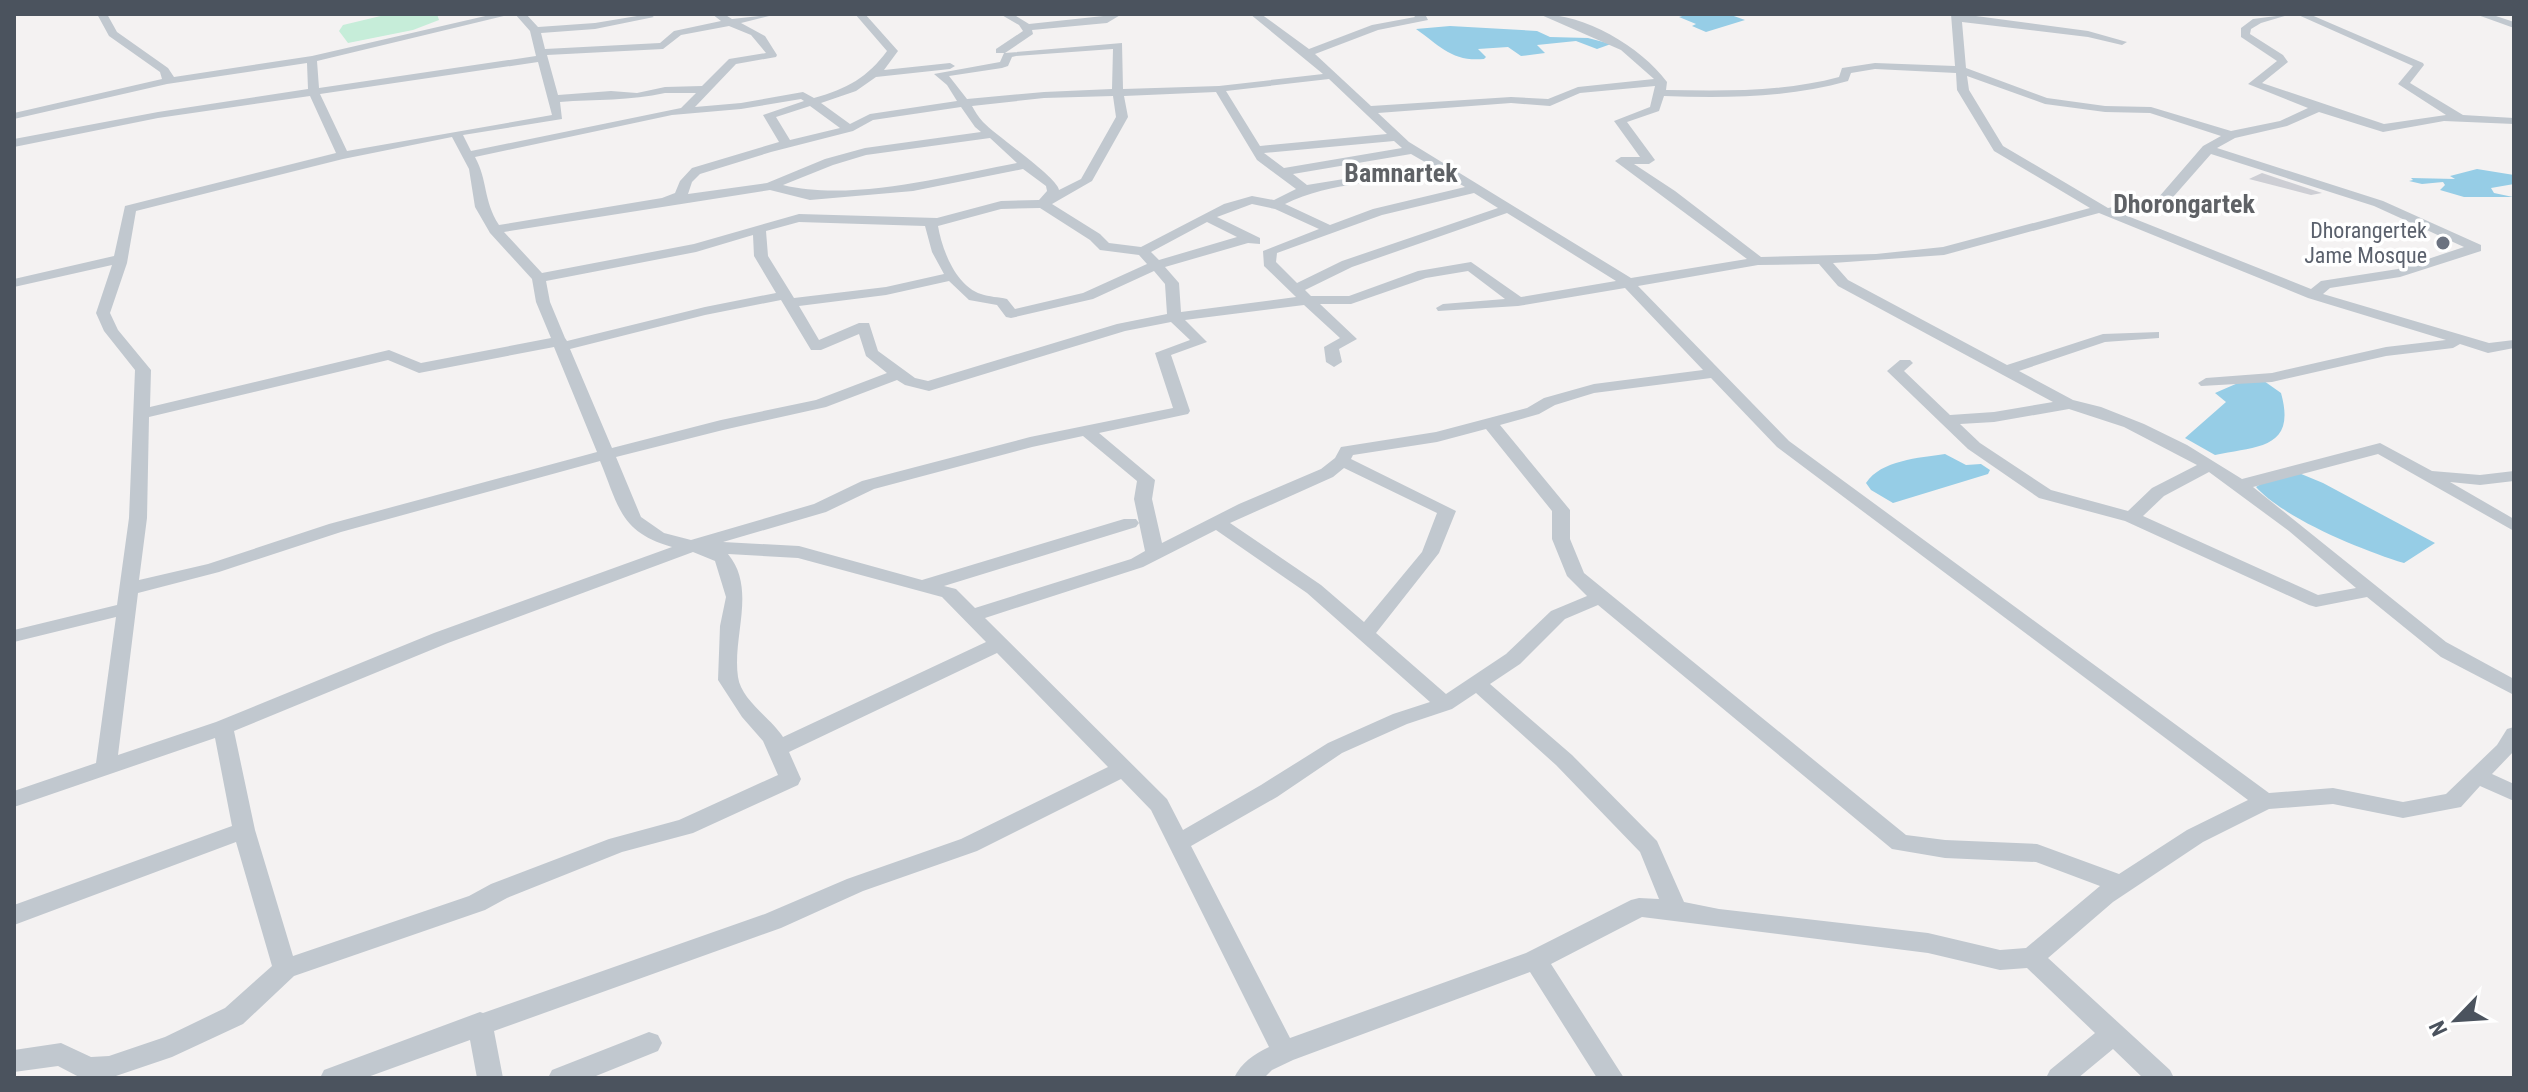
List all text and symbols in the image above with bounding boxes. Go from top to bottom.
district label: Bamnartek [1344,158,1458,188]
district label: Dhorongartek [2113,189,2255,219]
place label: Dhorangertek Jame Mosque [2304,218,2427,268]
marker: Dhorangertek Jame Mosque [2434,234,2452,252]
north arrow [2416,980,2496,1060]
text: N [2424,1017,2453,1040]

